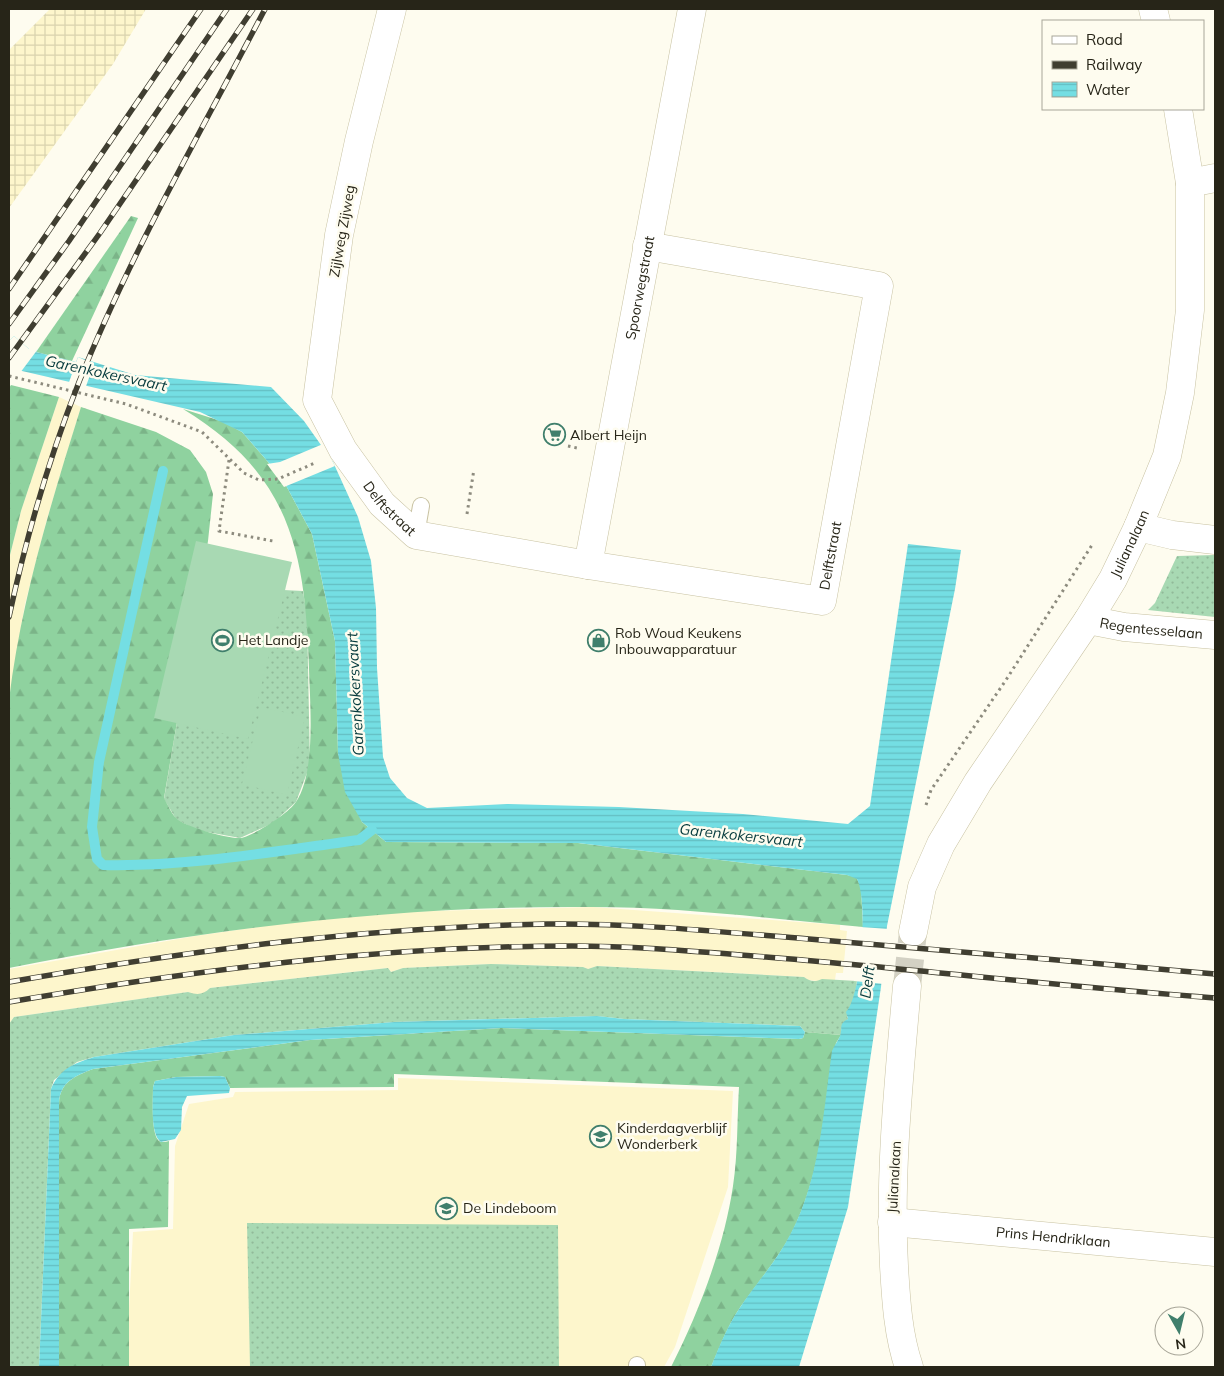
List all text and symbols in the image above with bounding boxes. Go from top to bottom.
legend [1042,20,1204,110]
text: Road [1086,30,1123,49]
text: Railway [1086,55,1142,74]
text: Water [1086,80,1130,99]
street label: Zijlweg Zijweg [325,184,359,278]
street label: Spoorwegstraat [621,234,658,341]
water label: Garenkokersvaart [44,351,169,395]
supermarket icon: Albert Heijn [542,423,566,447]
place label: Albert Heijn [570,426,647,444]
street label: Delftstraat [359,477,420,540]
street label: Julianalaan [1106,507,1153,580]
street label: Delftstraat [815,520,845,591]
street label: Regentesselaan [1098,613,1204,643]
place label: Rob Woud Keukens Inbouwapparatuur [615,624,742,658]
sports icon: Het Landje [210,628,234,652]
shop icon: Rob Woud Keukens Inbouwapparatuur [587,629,611,653]
place label: Het Landje [238,631,308,649]
water label: Garenkokersvaart [342,631,368,756]
water label: Garenkokersvaart [679,819,804,851]
water label: Delft [855,964,879,1000]
place label: Kinderdagverblijf Wonderberk [617,1119,727,1153]
school or university icon: Kinderdagverblijf Wonderberk [589,1124,613,1148]
street label: Julianalaan [883,1140,905,1214]
school or university icon: De Lindeboom [435,1196,459,1220]
place label: De Lindeboom [463,1199,557,1217]
street label: Prins Hendriklaan [995,1223,1112,1251]
north arrow [1154,1306,1204,1356]
text: N [1174,1334,1187,1354]

